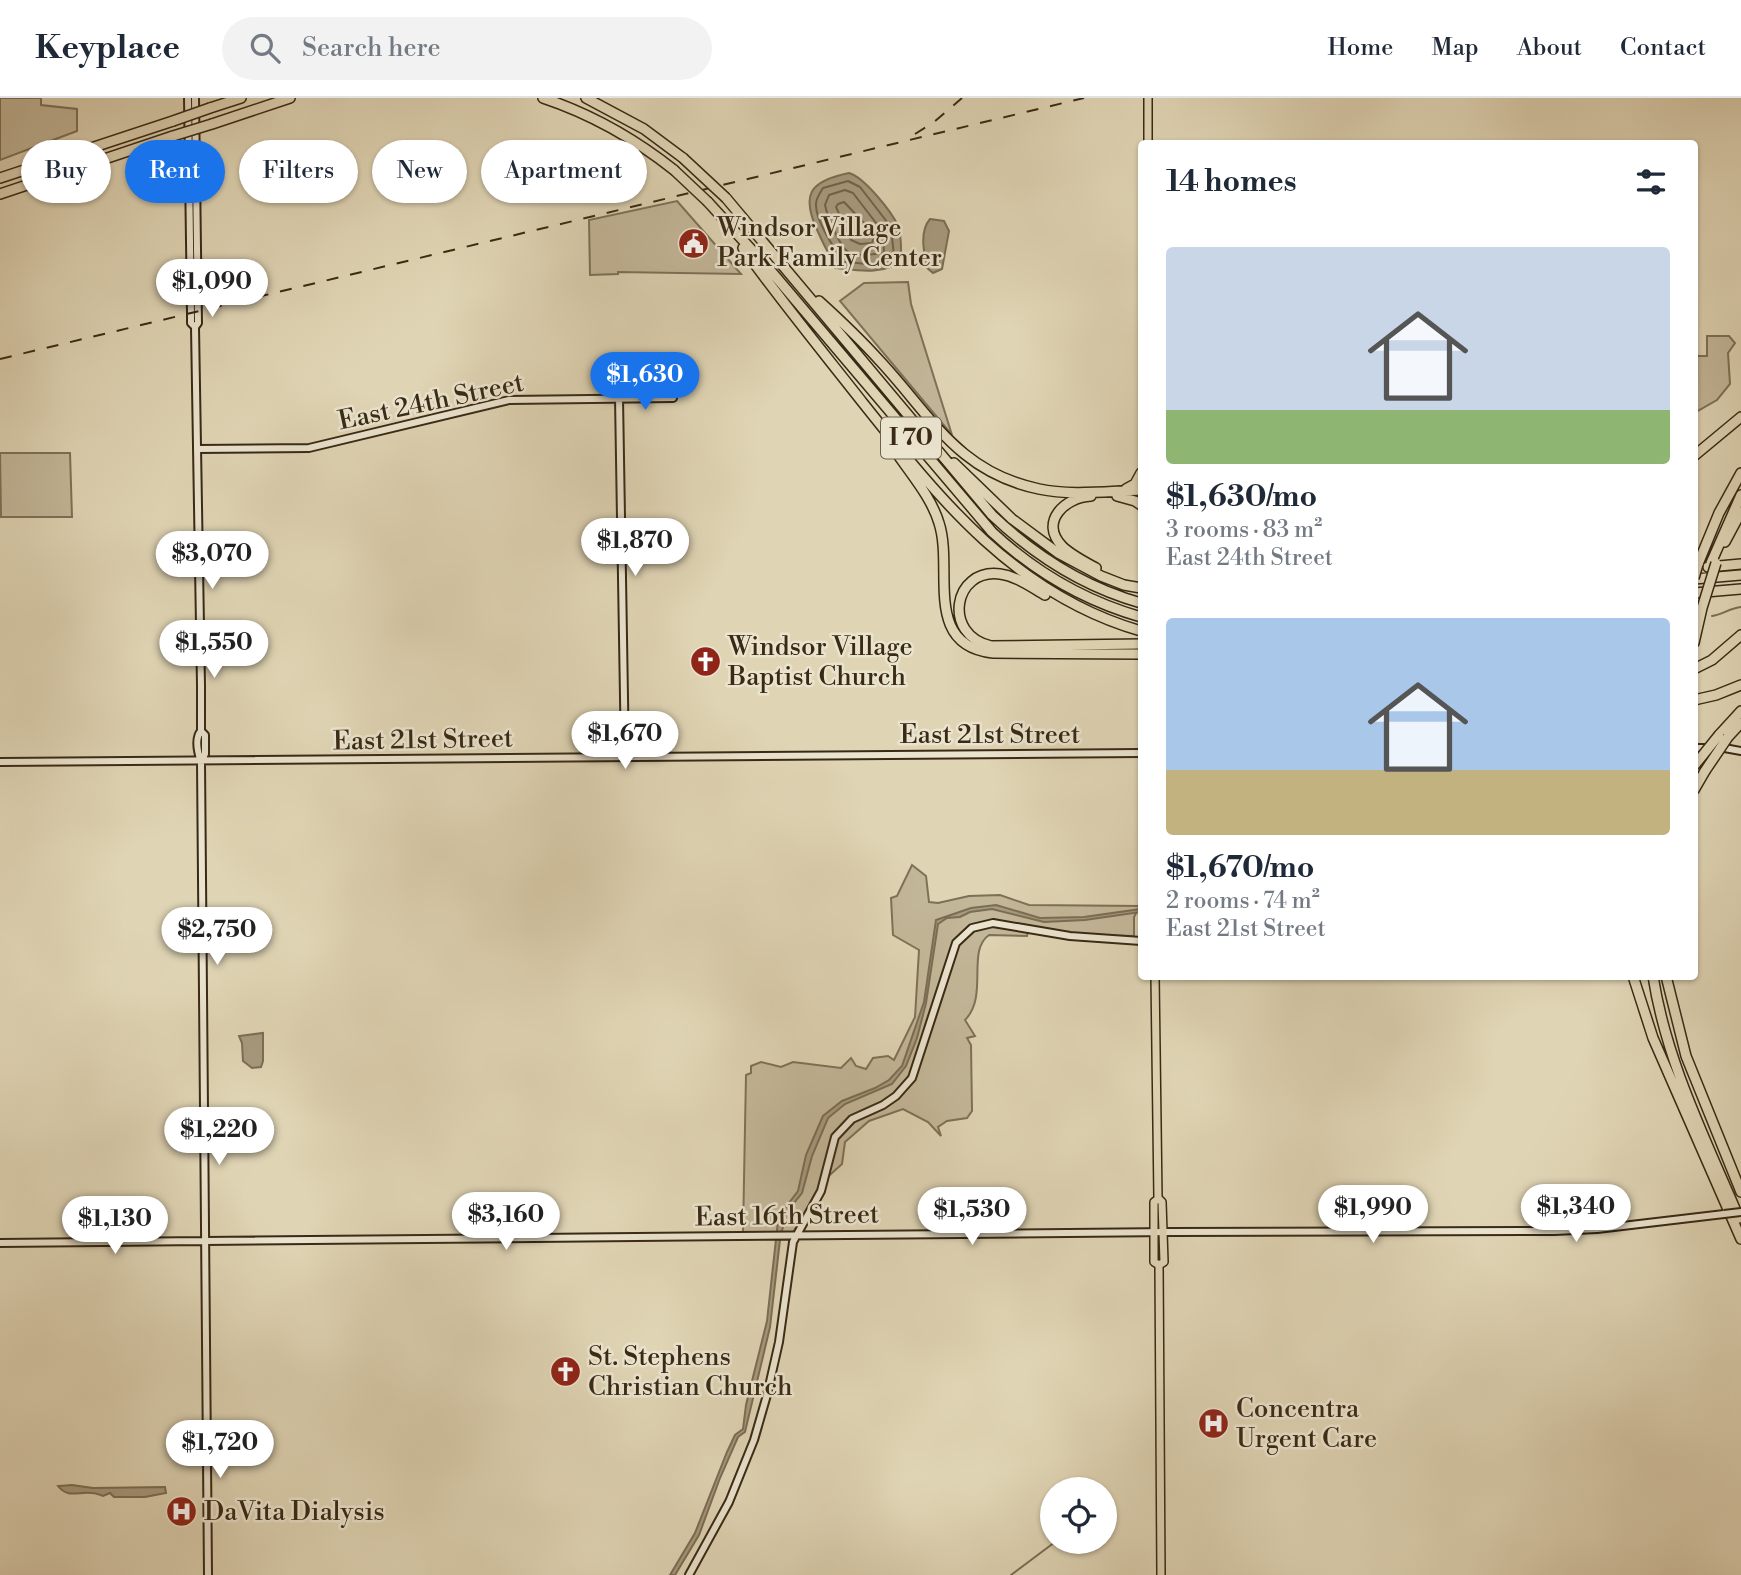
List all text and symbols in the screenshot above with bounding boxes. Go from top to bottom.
search box [222,17,712,80]
text: Keyplace [35,28,180,69]
icon: search [246,29,284,67]
text: Search here [302,32,441,64]
text: Home [1328,33,1393,63]
text: Map [1431,33,1479,63]
text: About [1517,33,1582,63]
text: Contact [1620,33,1706,63]
chip: Buy [21,140,111,203]
chip: Rent [125,140,225,203]
chip: Filters [239,140,358,203]
chip: New [372,140,467,203]
chip: Apartment [481,140,647,203]
text: 14 homes [1166,163,1297,201]
icon: filters [1632,163,1670,201]
place label: Windsor Village Park Family Center [716,212,942,274]
public building icon: Windsor Village Park Family Center [677,226,711,260]
pin: $1,090 [155,260,269,319]
text: $1,090 [172,268,252,296]
icon: home [1355,293,1481,419]
pin: $1,630 [588,352,702,412]
text: $1,630 [606,361,684,389]
street label: East 24th Street [335,367,527,437]
road number: I 70 [881,418,941,458]
text: $1,630/mo [1166,478,1317,516]
text: 3 rooms · 83 m² [1166,516,1322,544]
pin: $1,870 [578,518,692,578]
text: $1,870 [597,527,673,555]
pin: $3,070 [155,532,269,591]
text: $3,070 [172,540,252,568]
text: East 24th Street [1166,544,1333,572]
pin: $1,550 [157,620,271,680]
text: $1,550 [175,629,253,657]
place label: Windsor Village Baptist Church [727,631,913,693]
church icon: Windsor Village Baptist Church [688,645,722,679]
icon: home [1355,664,1481,790]
pin: $1,670 [568,712,682,771]
street label: East 21st Street [900,719,1080,751]
text: $1,670 [587,720,663,748]
street label: East 21st Street [333,722,513,758]
text: $1,670/mo [1166,849,1315,887]
text: 2 rooms · 74 m² [1166,887,1320,915]
pin: $2,750 [160,908,274,967]
text: East 21st Street [1166,915,1326,943]
text: $2,750 [177,916,257,944]
pin: $1,220 [162,1108,276,1167]
text: $1,220 [180,1116,258,1144]
pin: $1,340 [1519,1184,1633,1244]
pin: $1,990 [1316,1186,1430,1245]
pin: $1,530 [915,1188,1029,1247]
pin: $3,160 [449,1192,563,1252]
text: $1,340 [1537,1193,1615,1221]
text: $1,990 [1334,1194,1412,1222]
pin: $1,130 [58,1196,172,1256]
text: $1,530 [934,1196,1010,1224]
street label: East 16th Street [695,1198,879,1234]
text: $3,160 [468,1201,544,1229]
text: $1,130 [78,1205,152,1233]
place label: St. Stephens Christian Church [588,1341,793,1403]
church icon: St. Stephens Christian Church [548,1355,582,1389]
place label: Concentra Urgent Care [1236,1393,1377,1455]
hospital icon: Concentra Urgent Care [1196,1407,1230,1441]
pin: $1,720 [163,1420,277,1480]
text: $1,720 [182,1429,258,1457]
map controls [1040,1477,1117,1554]
button: locate [1040,1477,1117,1554]
hospital icon: DaVita Dialysis [164,1495,198,1529]
place label: DaVita Dialysis [204,1496,385,1528]

